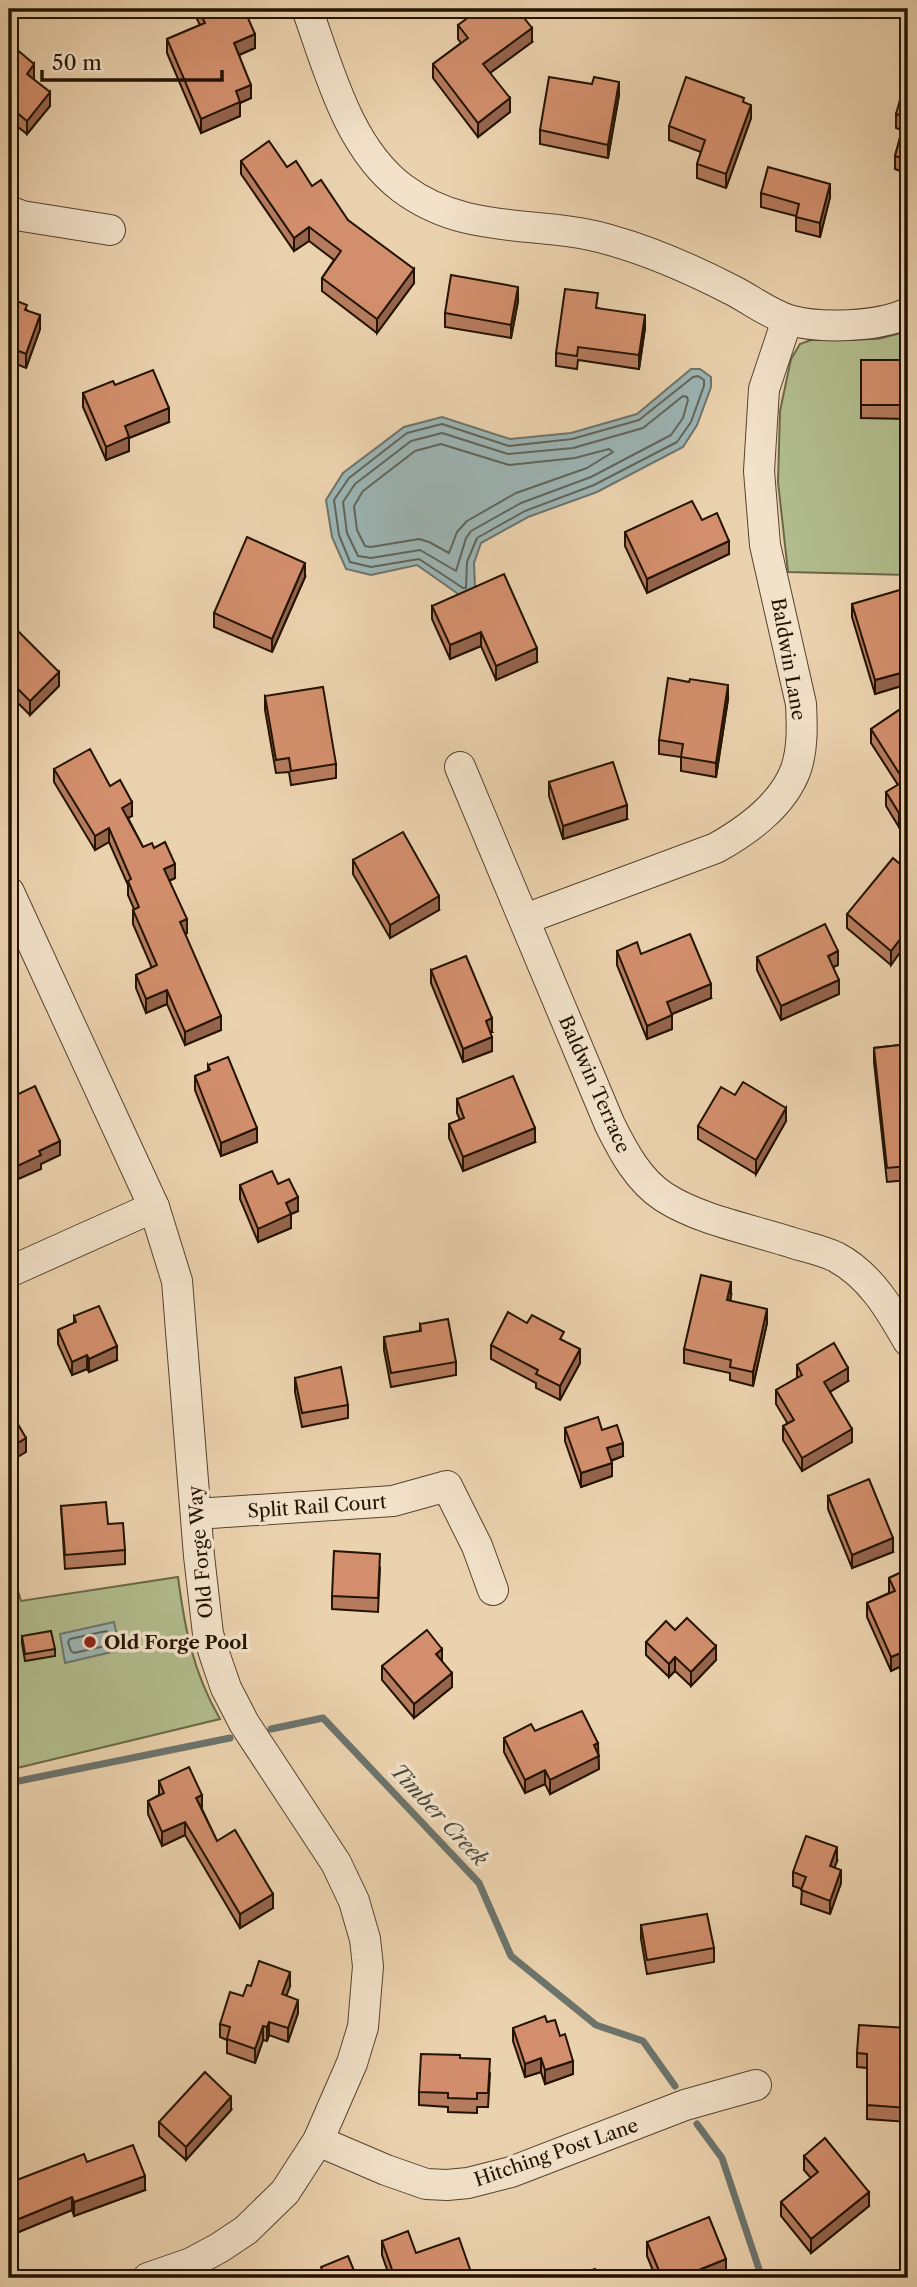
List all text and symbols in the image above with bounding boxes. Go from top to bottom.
scale bar [42,38,222,82]
text: 50 m [52,50,102,75]
street label: Baldwin Lane [766,596,811,722]
street label: Baldwin Terrace [554,1012,635,1156]
street label: Old Forge Way [183,1484,218,1619]
street label: Split Rail Court [247,1490,388,1523]
place label: Old Forge Pool [104,1631,248,1654]
marker: Old Forge Pool [82,1634,98,1650]
water label: Timber Creek [386,1758,493,1871]
street label: Hitching Post Lane [471,2114,641,2191]

